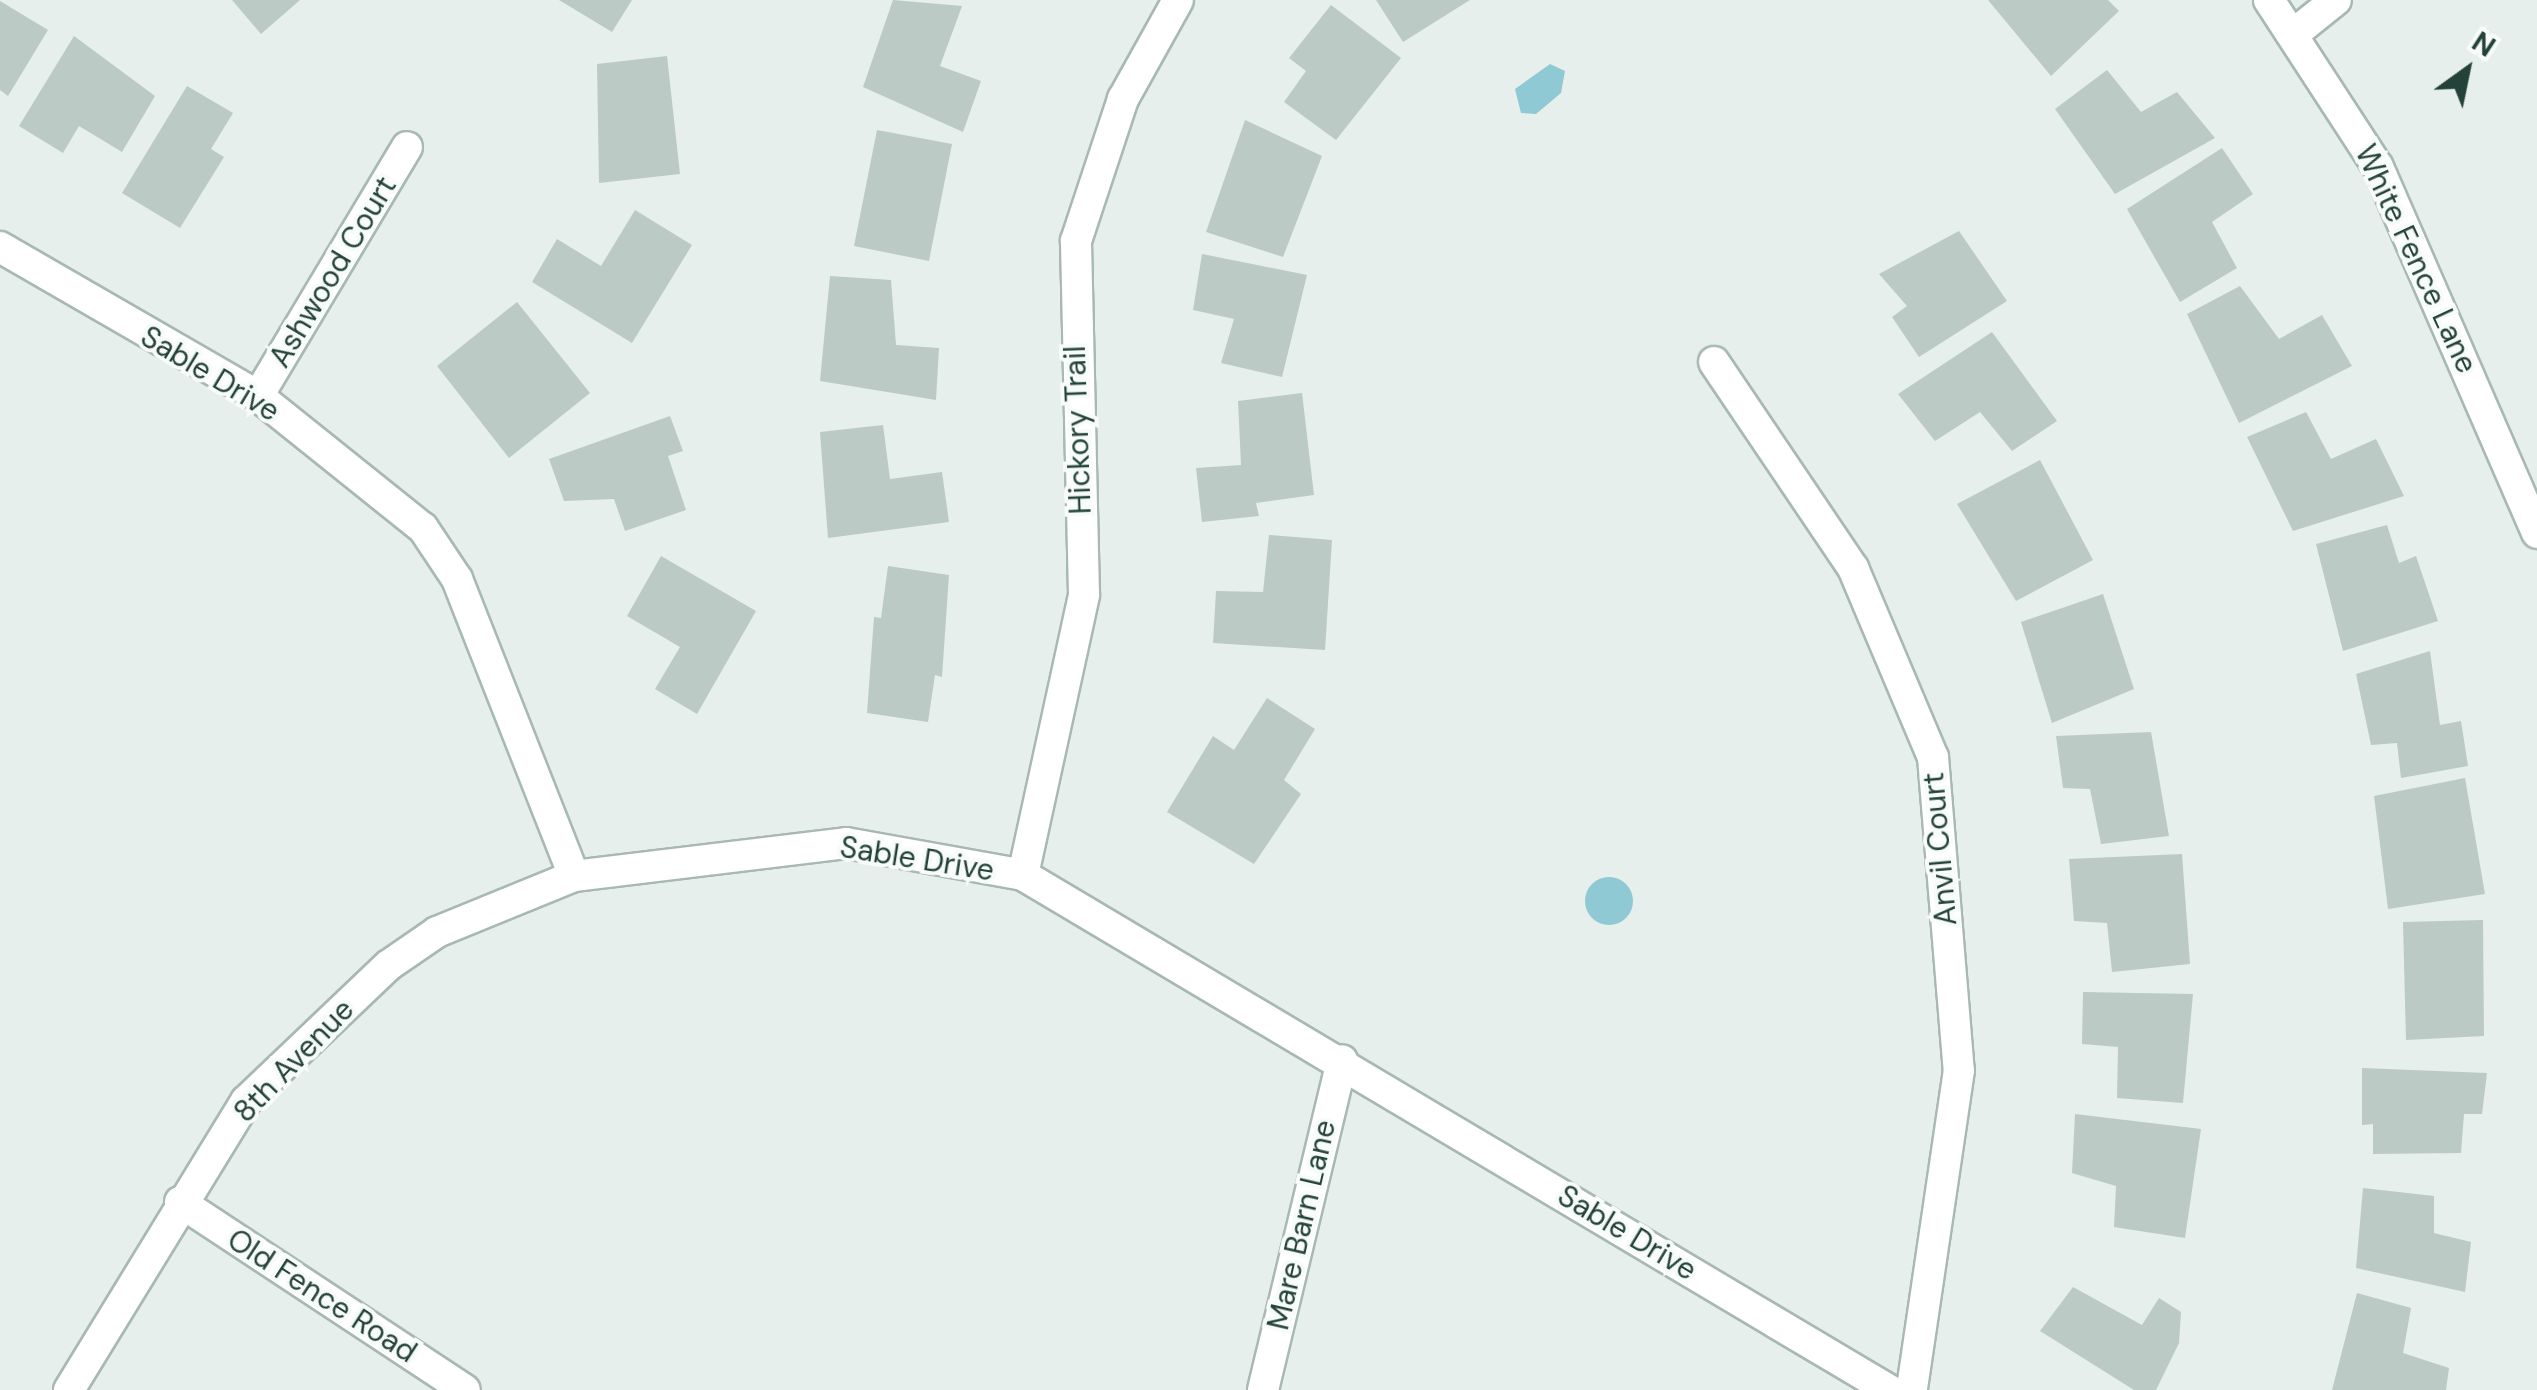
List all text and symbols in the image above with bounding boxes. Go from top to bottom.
north arrow [2417,20,2517,120]
text: N [2465,23,2502,65]
street label: White Fence Lane [2347,139,2485,379]
street label: Ashwood Court [262,170,404,374]
street label: Sable Drive [134,319,286,429]
street label: Hickory Trail [1057,345,1099,515]
street label: Anvil Court [1915,771,1965,927]
street label: Sable Drive [838,829,996,889]
street label: 8th Avenue [226,992,362,1130]
street label: Mare Barn Lane [1260,1117,1344,1333]
street label: Sable Drive [1551,1178,1703,1288]
street label: Old Fence Road [221,1221,423,1371]

